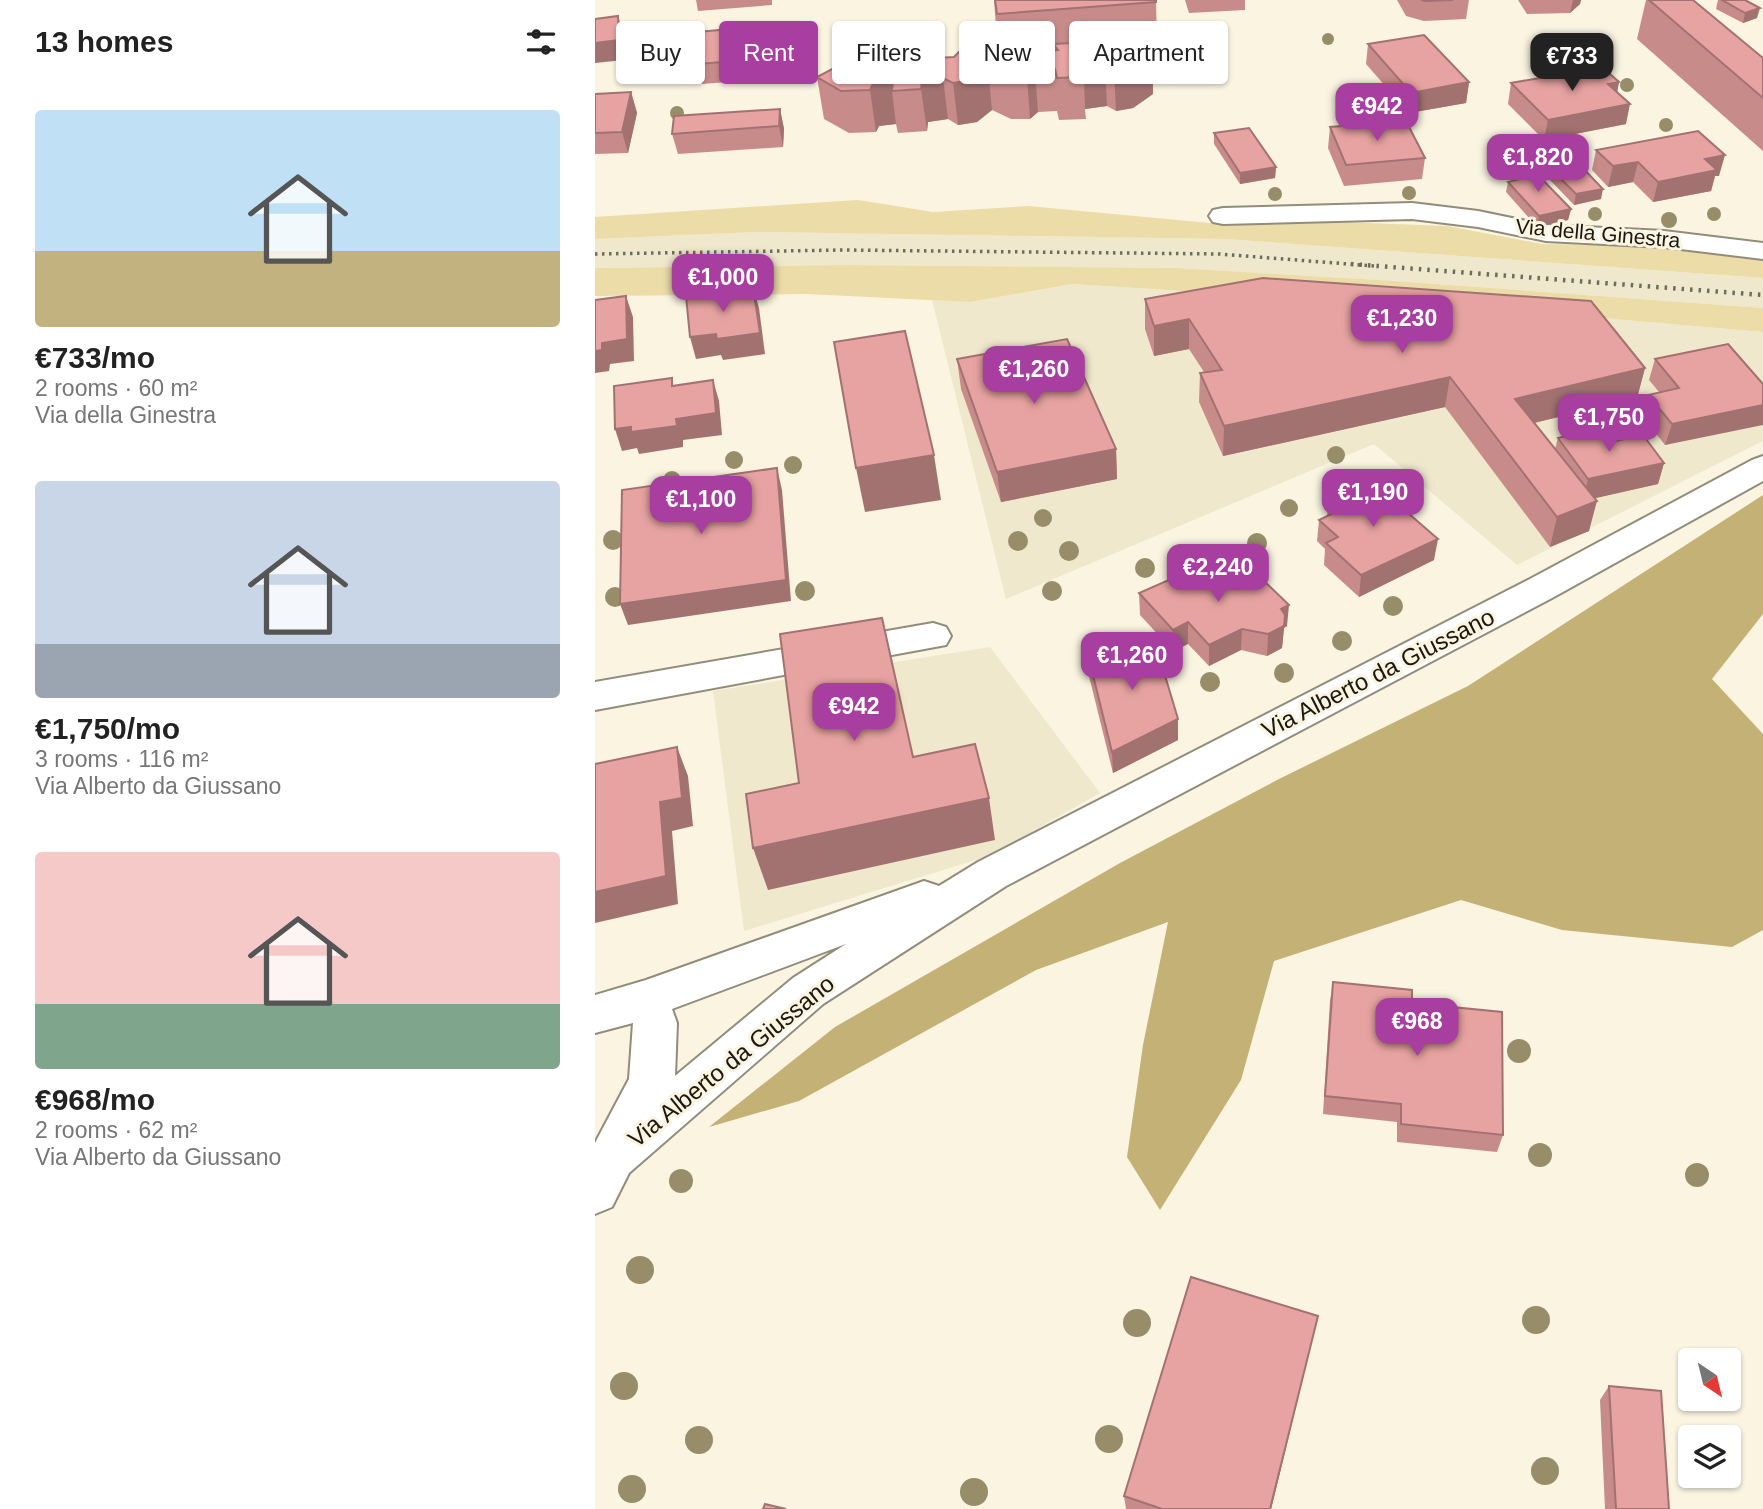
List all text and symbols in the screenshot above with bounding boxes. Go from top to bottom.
chip: Buy [616,21,705,84]
chip: Rent [719,21,818,84]
chip: Filters [832,21,945,84]
chip: New [959,21,1055,84]
chip: Apartment [1069,21,1228,84]
icon: filters [522,23,560,61]
text: 13 homes [35,25,173,58]
pin: €733 [1531,34,1613,93]
text: €733 [1546,43,1598,69]
pin: €942 [1336,83,1418,143]
text: €942 [1351,93,1403,119]
pin: €1,820 [1481,134,1595,194]
text: €1,820 [1503,144,1573,170]
icon: home [235,156,361,282]
street label: Via della Ginestra [1515,214,1682,252]
pin: €1,000 [666,254,780,314]
text: €1,000 [688,264,758,290]
pin: €1,230 [1345,296,1459,355]
text: €1,230 [1367,305,1437,331]
text: €733/mo [35,341,155,374]
pin: €1,260 [977,346,1091,406]
text: €1,260 [999,356,1069,382]
text: 2 rooms · 60 m² [35,375,197,401]
pin: €1,750 [1552,394,1666,454]
text: Via della Ginestra [35,402,216,428]
text: €1,750 [1574,404,1644,430]
pin: €1,190 [1316,470,1430,529]
pin: €1,100 [644,476,758,536]
text: €1,190 [1338,479,1408,505]
text: €1,100 [666,486,736,512]
icon: home [235,527,361,653]
pin: €2,240 [1161,544,1275,604]
text: €2,240 [1183,554,1253,580]
street label: Via Alberto da Giussano [1257,603,1499,743]
pin: €1,260 [1075,632,1189,692]
text: €1,260 [1097,642,1167,668]
pin: €942 [813,684,895,743]
text: €942 [828,693,880,719]
text: €1,750/mo [35,712,180,745]
text: 3 rooms · 116 m² [35,746,208,772]
text: Via Alberto da Giussano [35,773,281,799]
icon: home [235,898,361,1024]
street label: Via Alberto da Giussano [623,970,839,1152]
pin: €968 [1376,998,1458,1058]
text: €968 [1391,1008,1443,1034]
text: €968/mo [35,1083,155,1116]
text: 2 rooms · 62 m² [35,1117,197,1143]
text: Via Alberto da Giussano [35,1144,281,1170]
north arrow [1678,1348,1741,1410]
map controls [1678,1348,1741,1488]
button: layers [1678,1425,1741,1488]

